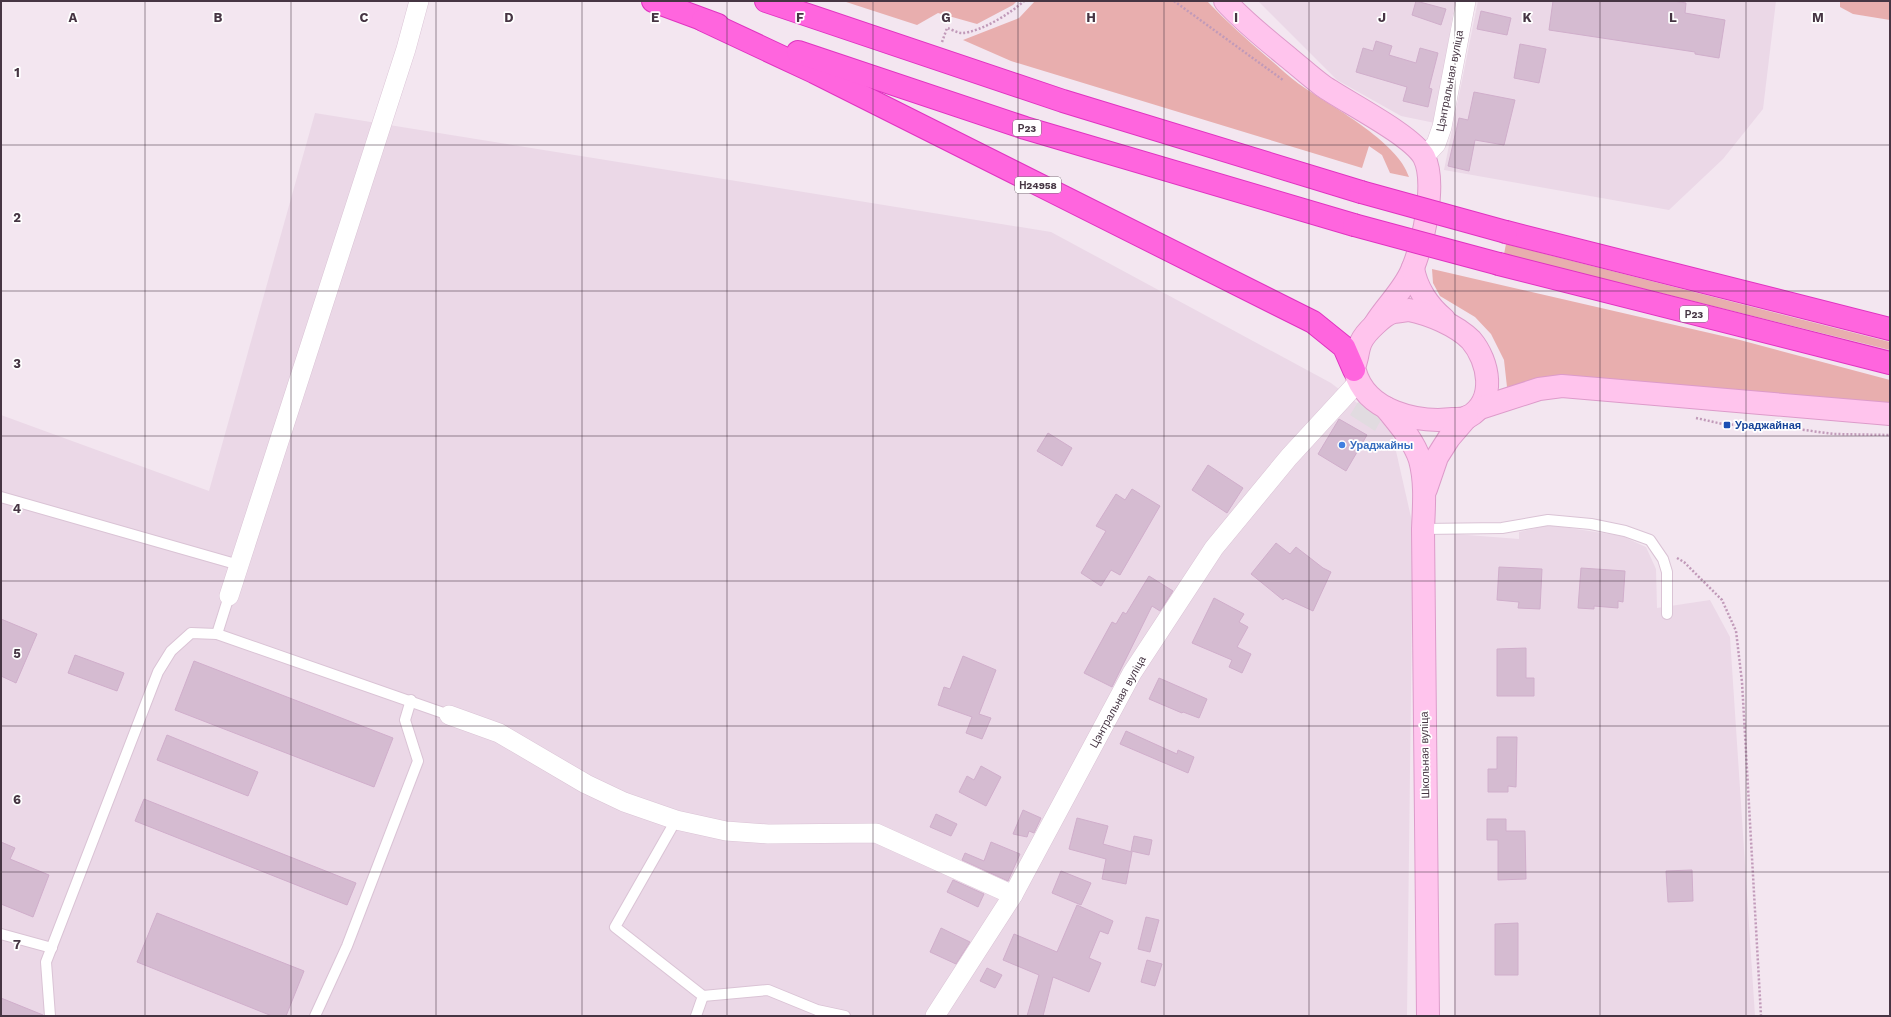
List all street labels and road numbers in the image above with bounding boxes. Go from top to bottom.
street label: Цэнтральная вуліца [1434,28,1466,133]
road number: Р23 [1013,120,1041,136]
road number: Н24958 [1015,177,1061,193]
road number: Р23 [1680,306,1708,322]
street label: Цэнтральная вуліца [1087,653,1149,750]
street label: Школьная вуліца [1418,710,1432,799]

